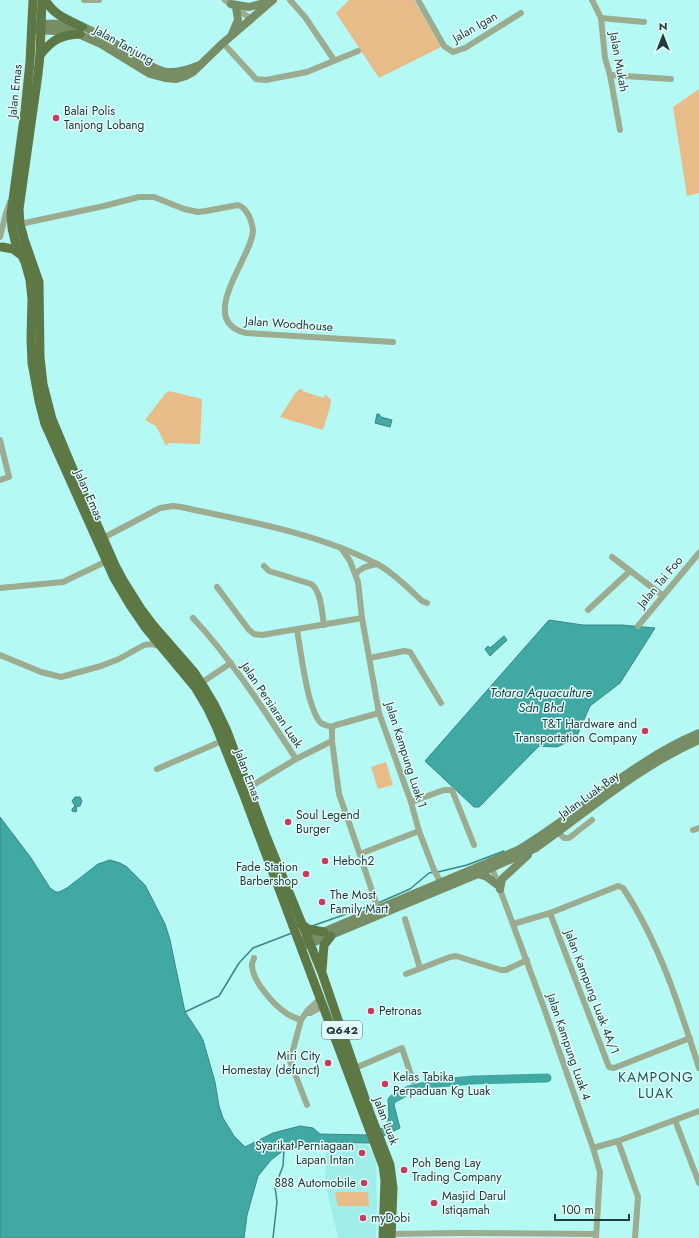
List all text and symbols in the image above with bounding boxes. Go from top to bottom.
street label: Jalan Igan [448,7,501,48]
north arrow [643,16,683,56]
text: N [659,18,667,34]
street label: Jalan Tanjung [89,20,157,69]
street label: Jalan Mukah [605,29,633,93]
street label: Jalan Emas [3,63,27,121]
place label: Balai Polis Tanjong Lobang [64,102,144,134]
marker: Balai Polis Tanjong Lobang [51,113,61,123]
street label: Jalan Woodhouse [242,312,334,336]
street label: Jalan Emas [69,465,108,523]
street label: Jalan Tai Foo [632,552,687,613]
street label: Jalan Persiaran Luak [236,657,308,752]
water label: Totara Aquaculture Sdn Bhd [490,683,593,717]
street label: Jalan Kampung Luak 1 [380,698,432,810]
place label: T&T Hardware and Transportation Company [514,715,638,747]
marker: T&T Hardware and Transportation Company [640,726,650,736]
street label: Jalan Emas [229,745,266,803]
street label: Jalan Luak Bay [553,766,624,824]
place label: Soul Legend Burger [296,806,360,838]
marker: Soul Legend Burger [283,817,293,827]
place label: Heboh2 [333,852,374,870]
marker: Heboh2 [320,856,330,866]
place label: Fade Station Barbershop [236,858,298,890]
marker: Fade Station Barbershop [301,869,311,879]
place label: The Most Family Mart [330,886,388,918]
marker: The Most Family Mart [317,897,327,907]
street label: Jalan Kampung Luak 4A/1 [562,928,622,1056]
street label: Jalan Kampung Luak 4 [544,992,594,1102]
place label: Petronas [379,1002,422,1020]
marker: Petronas [366,1006,376,1016]
road number: Q642 [322,1021,362,1039]
place label: Miri City Homestay (defunct) [222,1047,321,1079]
marker: Miri City Homestay (defunct) [323,1058,333,1068]
district label: KAMPONG LUAK [618,1067,694,1103]
place label: Kelas Tabika Perpaduan Kg Luak [393,1068,491,1100]
marker: Kelas Tabika Perpaduan Kg Luak [380,1079,390,1089]
street label: Jalan Luak [368,1093,404,1148]
place label: Syarikat Perniagaan Lapan Intan [255,1137,354,1169]
marker: Syarikat Perniagaan Lapan Intan [357,1148,367,1158]
place label: Poh Beng Lay Trading Company [412,1154,502,1186]
marker: Poh Beng Lay Trading Company [399,1165,409,1175]
place label: 888 Automobile [275,1174,356,1192]
marker: 888 Automobile [359,1178,369,1188]
place label: Masjid Darul Istiqamah [442,1187,506,1219]
scale bar [555,1196,629,1222]
marker: Masjid Darul Istiqamah [429,1198,439,1208]
text: 100 m [561,1201,594,1219]
place label: myDobi [371,1209,410,1227]
marker: myDobi [358,1213,368,1223]

